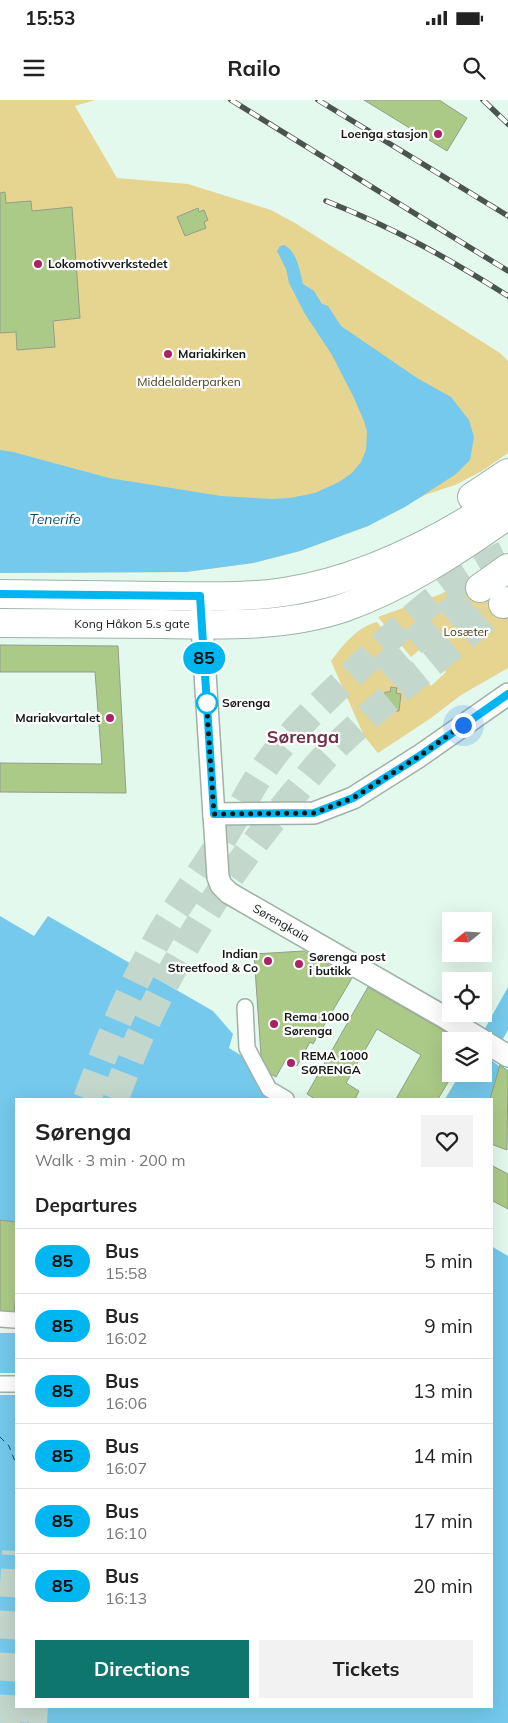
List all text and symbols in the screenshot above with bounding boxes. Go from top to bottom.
text: 15:53 [25,6,75,30]
icon: menu [20,54,48,82]
text: Railo [227,54,281,82]
icon: search [460,54,488,82]
place label: Loenga stasjon [341,126,428,141]
marker: Loenga stasjon [432,128,444,140]
place label: Lokomotivverkstedet [48,256,168,271]
marker: Lokomotivverkstedet [32,258,44,270]
place label: Mariakirken [178,346,246,361]
marker: Mariakirken [162,348,174,360]
park label: Middelalderparken [137,374,241,389]
water label: Tenerife [29,510,81,528]
street label: Kong Håkon 5.s gate [74,616,190,631]
park label: Losæter [444,624,489,639]
line badge: 85 [182,642,226,674]
text: 85 [193,646,215,669]
marker: Sørenga [196,692,218,714]
place label: Sørenga [222,695,270,710]
place label: Mariakvartalet [15,710,100,725]
marker: Mariakvartalet [104,712,116,724]
your location [451,713,476,738]
district label: Sørenga [267,725,339,748]
street label: Sørengkaia [250,900,312,945]
north arrow [442,912,492,962]
map controls [442,912,492,1082]
place label: Indian Streetfood & Co [168,946,258,975]
place label: Sørenga post i butikk [309,949,386,978]
marker: Indian Streetfood & Co [262,955,274,967]
marker: Sørenga post i butikk [293,958,305,970]
button: locate [442,972,492,1022]
place label: Rema 1000 Sørenga [284,1009,349,1038]
marker: Rema 1000 Sørenga [268,1018,280,1030]
button: layers [442,1032,492,1082]
place label: REMA 1000 SØRENGA [301,1048,368,1077]
marker: REMA 1000 SØRENGA [285,1057,297,1069]
button: heart [421,1115,473,1167]
text: Sørenga [35,1116,131,1146]
text: Walk · 3 min · 200 m [35,1150,186,1170]
text: Departures [35,1193,137,1217]
text: Bus [105,1239,139,1263]
text: 85 [52,1249,73,1272]
text: 5 min [424,1249,473,1273]
text: 15:58 [105,1263,147,1283]
text: Bus [105,1304,139,1328]
text: 85 [52,1314,73,1337]
text: 9 min [424,1314,473,1338]
text: 16:02 [105,1328,147,1348]
text: Bus [105,1369,139,1393]
text: 85 [52,1379,73,1402]
text: 13 min [413,1379,473,1403]
text: 16:06 [105,1393,147,1413]
text: Bus [105,1434,139,1458]
text: 85 [52,1444,73,1467]
text: 14 min [413,1444,473,1468]
text: 16:07 [105,1458,147,1478]
text: Bus [105,1499,139,1523]
text: 85 [52,1509,73,1532]
text: 17 min [413,1509,473,1533]
text: 16:10 [105,1523,147,1543]
text: Bus [105,1564,139,1588]
text: 85 [52,1574,73,1597]
text: 20 min [413,1574,473,1598]
text: 16:13 [105,1588,147,1608]
button: Directions [35,1640,249,1698]
button: Tickets [259,1640,473,1698]

